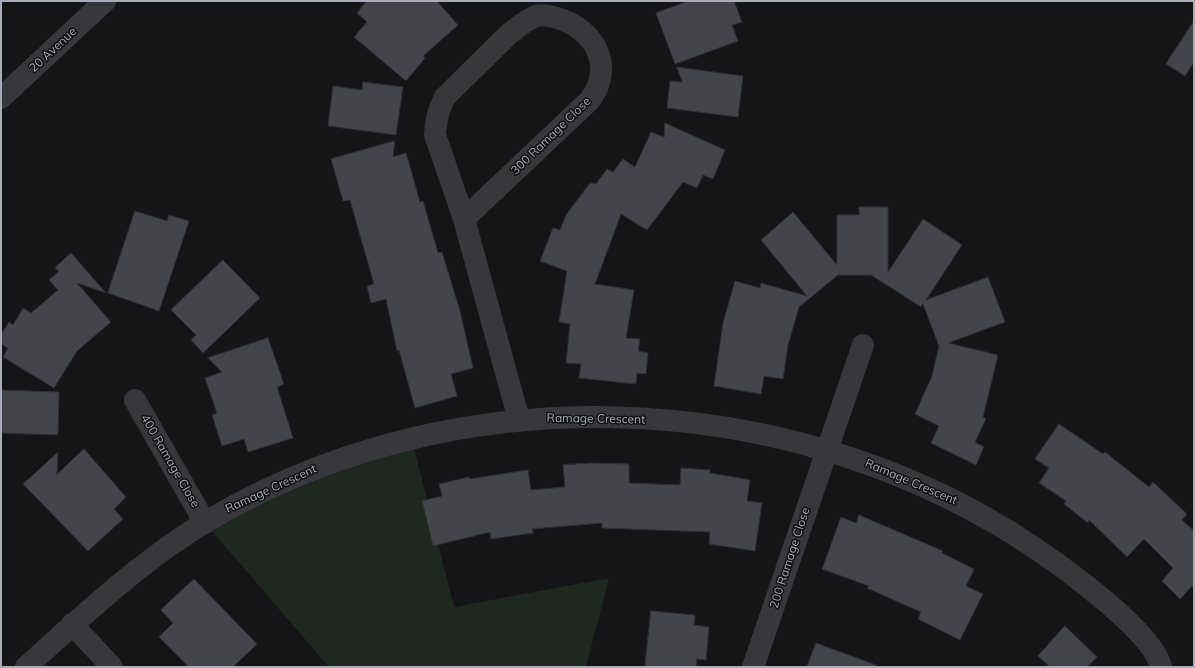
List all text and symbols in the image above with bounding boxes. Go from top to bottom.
street label: 20 Avenue [26,25,80,75]
street label: 300 Ramage Close [508,94,594,178]
street label: Ramage Crescent [547,411,645,427]
street label: 400 Ramage Close [137,412,203,510]
street label: Ramage Crescent [863,456,959,508]
street label: Ramage Crescent [223,462,319,516]
street label: 200 Ramage Close [767,506,813,610]

